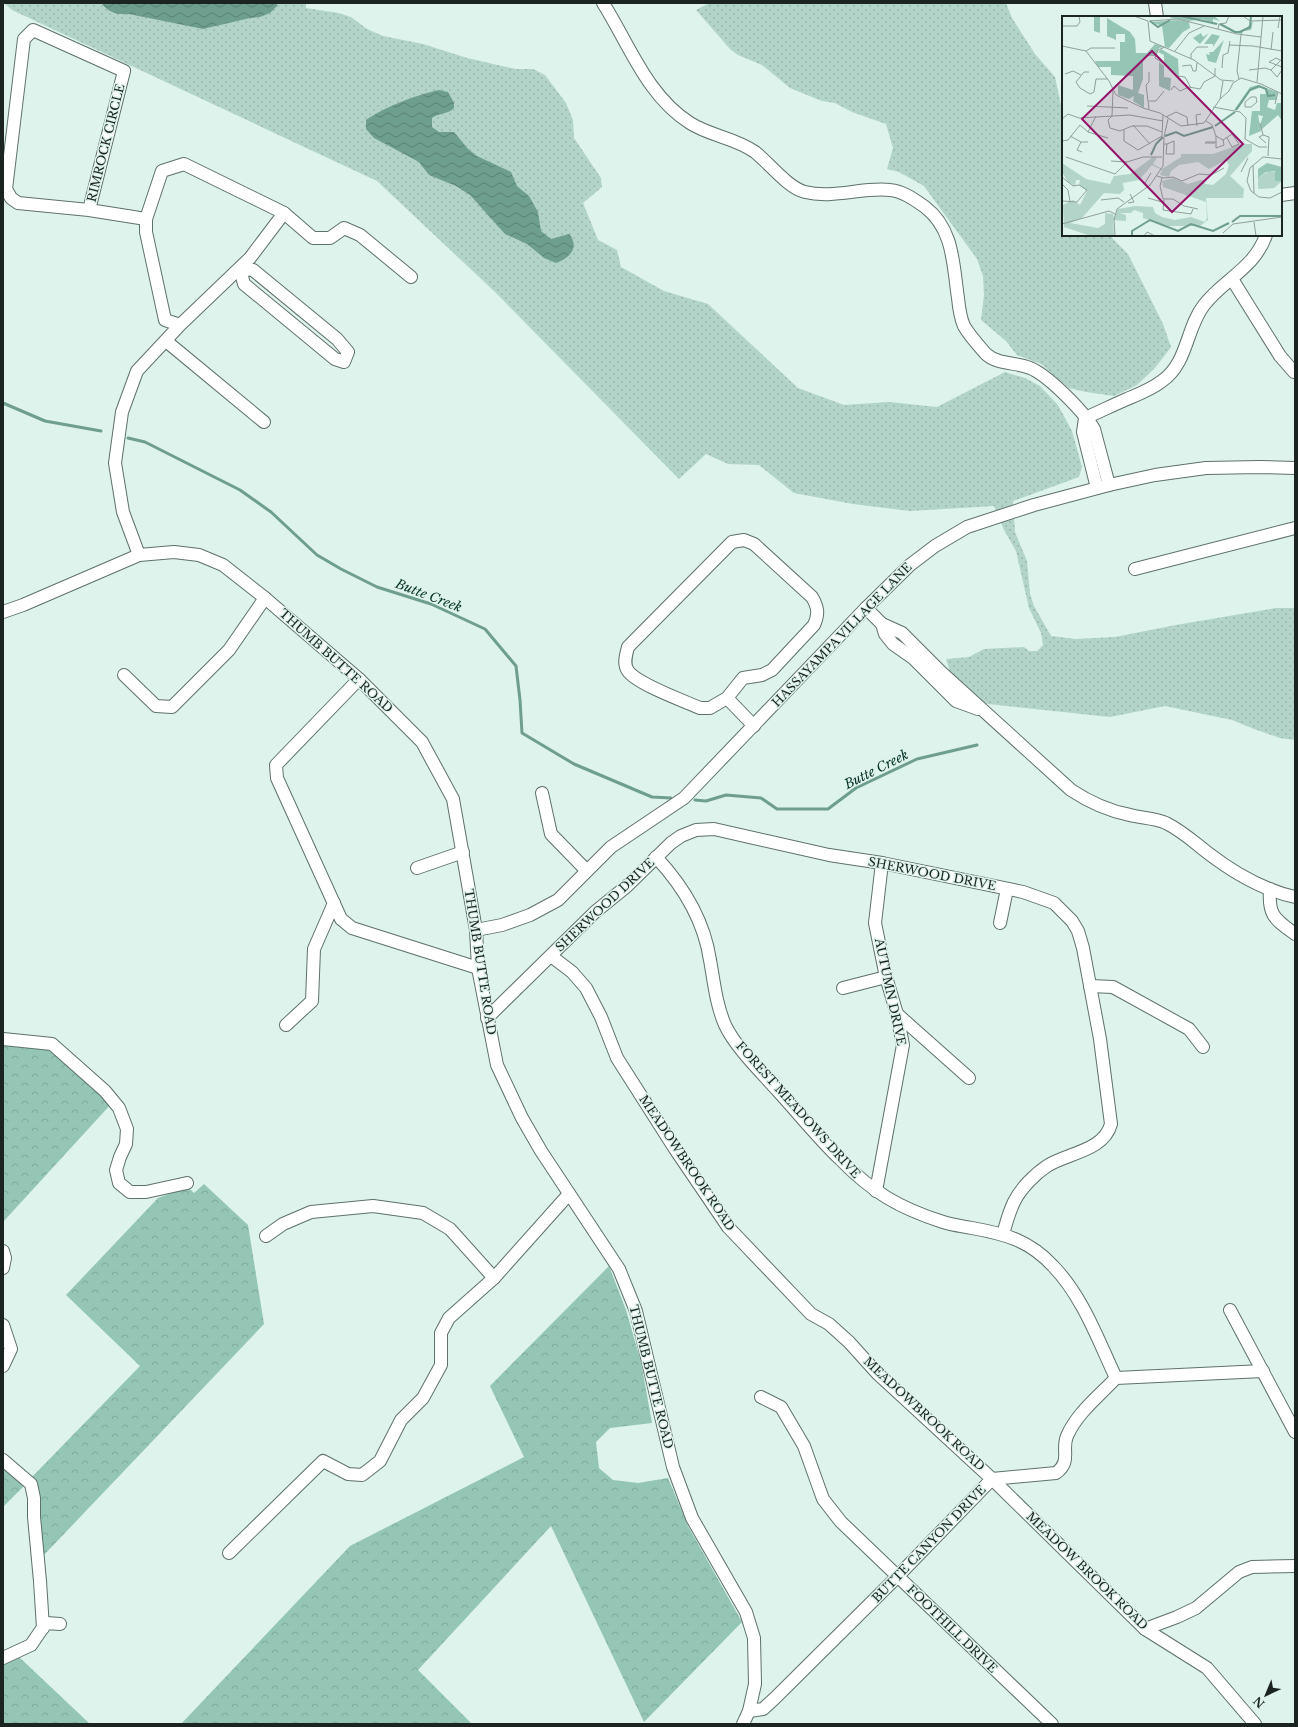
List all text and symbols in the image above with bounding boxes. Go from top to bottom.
inset map [1062,16,1282,236]
street label: RIMROCK CIRCLE [84,82,128,203]
street label: HASSAYAMPA VILLAGE LANE [769,559,915,710]
water label: Butte Creek [392,575,465,616]
street label: THUMB BUTTE ROAD [276,606,396,716]
water label: Butte Creek [840,746,911,793]
street label: SHERWOOD DRIVE [867,854,998,893]
street label: SHERWOOD DRIVE [552,855,657,954]
street label: THUMB BUTTE ROAD [462,888,499,1036]
street label: AUTUMN DRIVE [872,936,909,1047]
street label: FOREST MEADOWS DRIVE [733,1038,864,1181]
street label: MEADOWBROOK ROAD [636,1092,738,1233]
street label: THUMB BUTTE ROAD [626,1303,677,1450]
street label: MEADOWBROOK ROAD [861,1353,988,1474]
street label: BUTTE CANYON DRIVE [869,1482,989,1605]
street label: MEADOW BROOK ROAD [1023,1509,1151,1633]
street label: FOOTHILL DRIVE [904,1582,1001,1676]
north arrow [1246,1675,1286,1715]
text: N [1250,1693,1268,1711]

